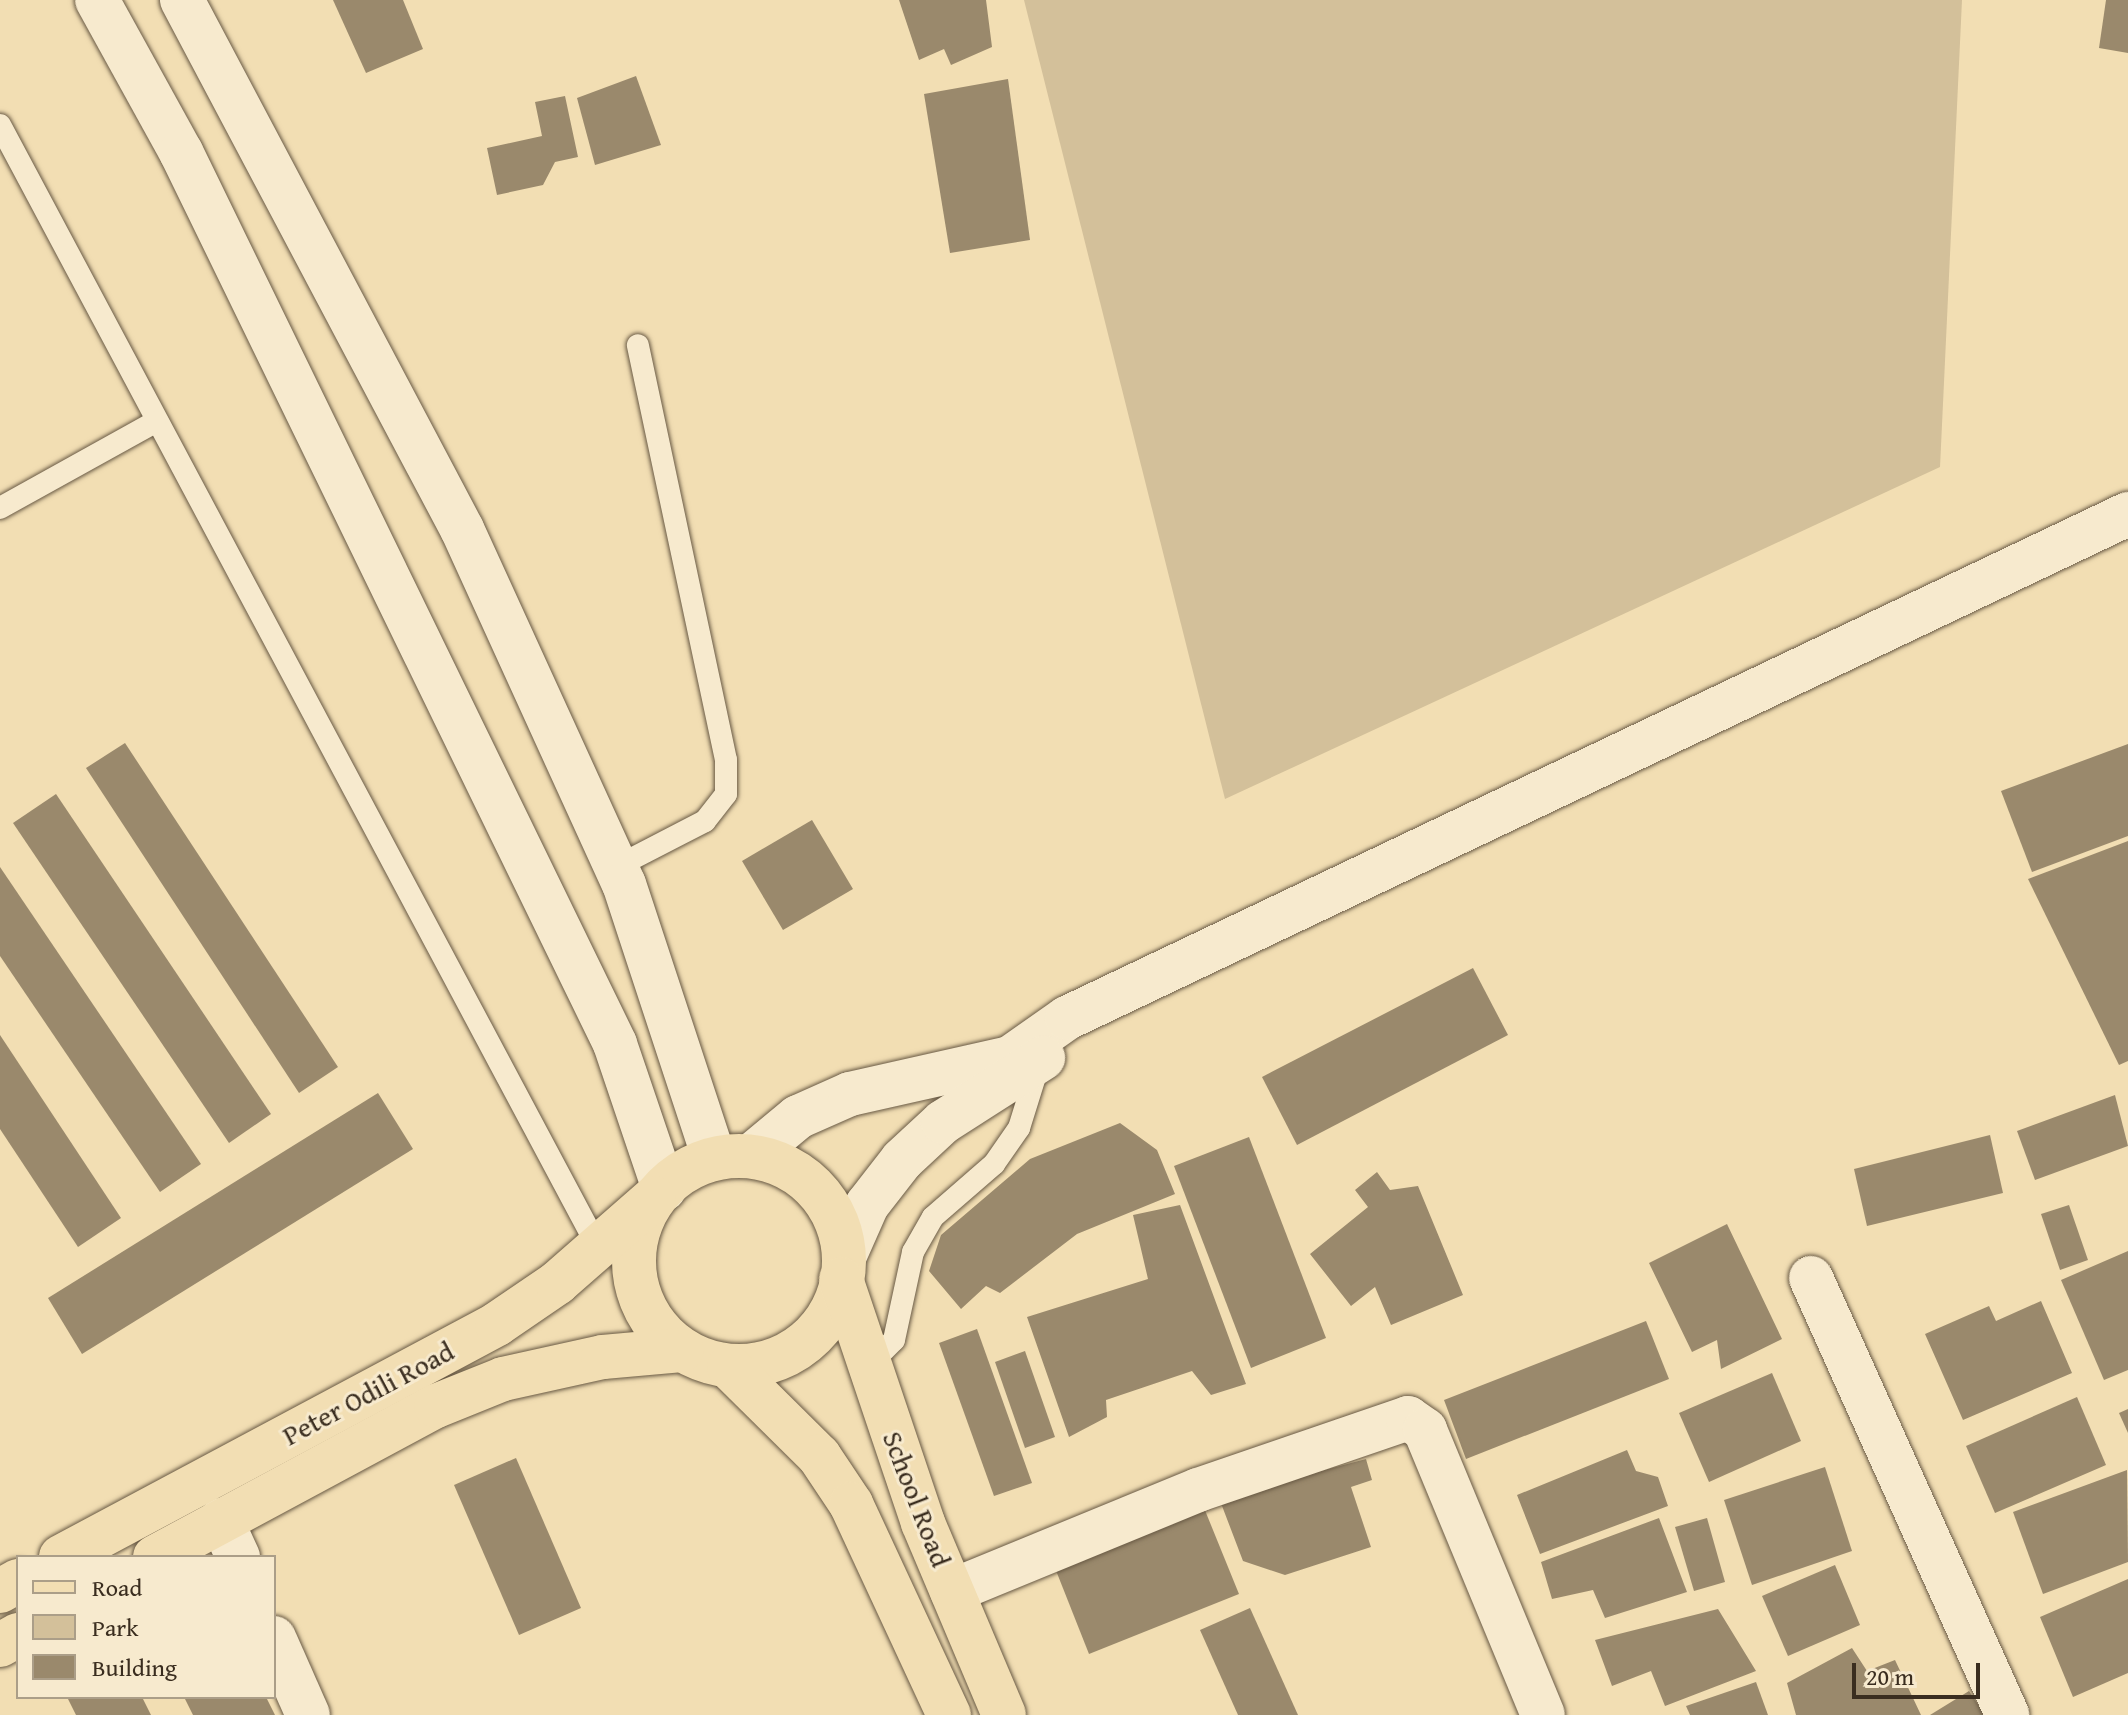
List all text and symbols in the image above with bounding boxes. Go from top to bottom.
street label: Peter Odili Road [277,1334,459,1452]
street label: School Road [876,1426,958,1572]
legend [16,1555,276,1699]
text: Road [92,1570,142,1605]
text: Park [92,1610,138,1645]
scale bar [1856,1647,1984,1697]
text: Building [92,1650,177,1685]
text: 20 m [1866,1659,1914,1694]

